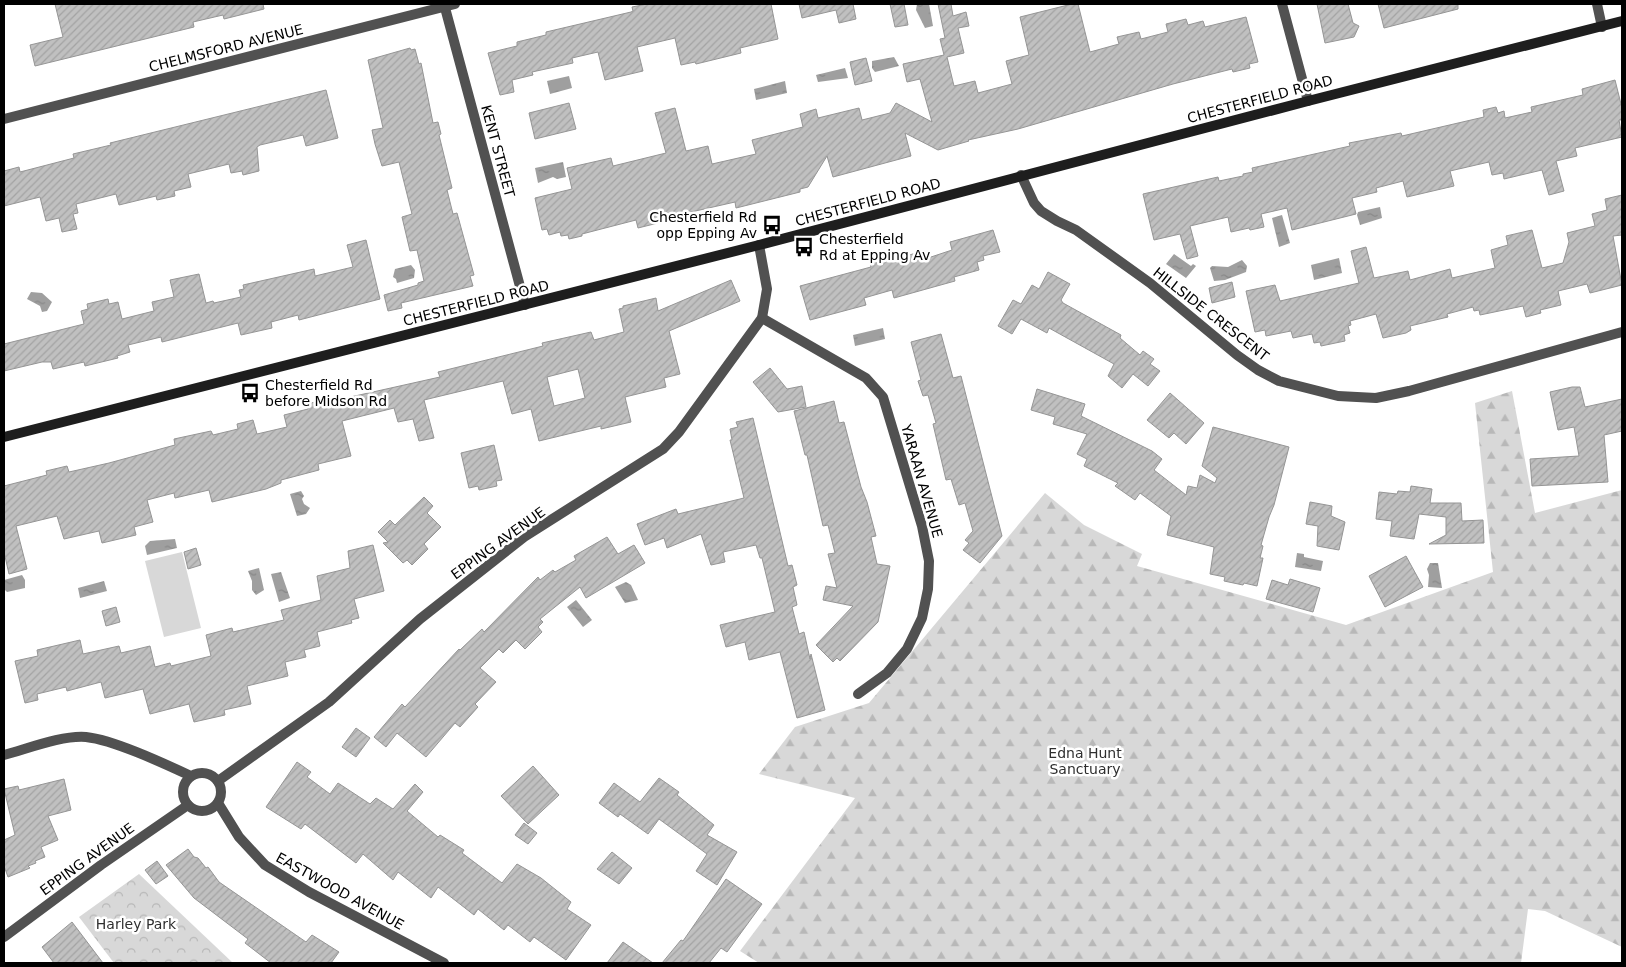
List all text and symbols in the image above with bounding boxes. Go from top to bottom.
street label: CHELMSFORD AVENUE [147,21,305,75]
street label: CHESTERFIELD ROAD [1185,72,1335,126]
street label: KENT STREET [478,103,518,199]
street label: CHESTERFIELD ROAD [793,175,943,229]
place label: Chesterfield Rd opp Epping Av [649,209,757,241]
bus stop icon: Chesterfield Rd opp Epping Av [761,214,783,236]
place label: Chesterfield Rd at Epping Av [819,231,930,263]
bus stop icon: Chesterfield Rd at Epping Av [793,236,815,258]
street label: HILLSIDE CRESCENT [1150,264,1272,364]
street label: CHESTERFIELD ROAD [401,277,551,329]
place label: Chesterfield Rd before Midson Rd [265,377,387,409]
bus stop icon: Chesterfield Rd before Midson Rd [239,382,261,404]
street label: YARAAN AVENUE [898,421,946,540]
street label: EPPING AVENUE [448,504,548,582]
park label: Edna Hunt Sanctuary [1048,745,1122,777]
street label: EPPING AVENUE [37,820,137,898]
street label: EASTWOOD AVENUE [273,849,407,933]
park label: Harley Park [96,916,177,932]

